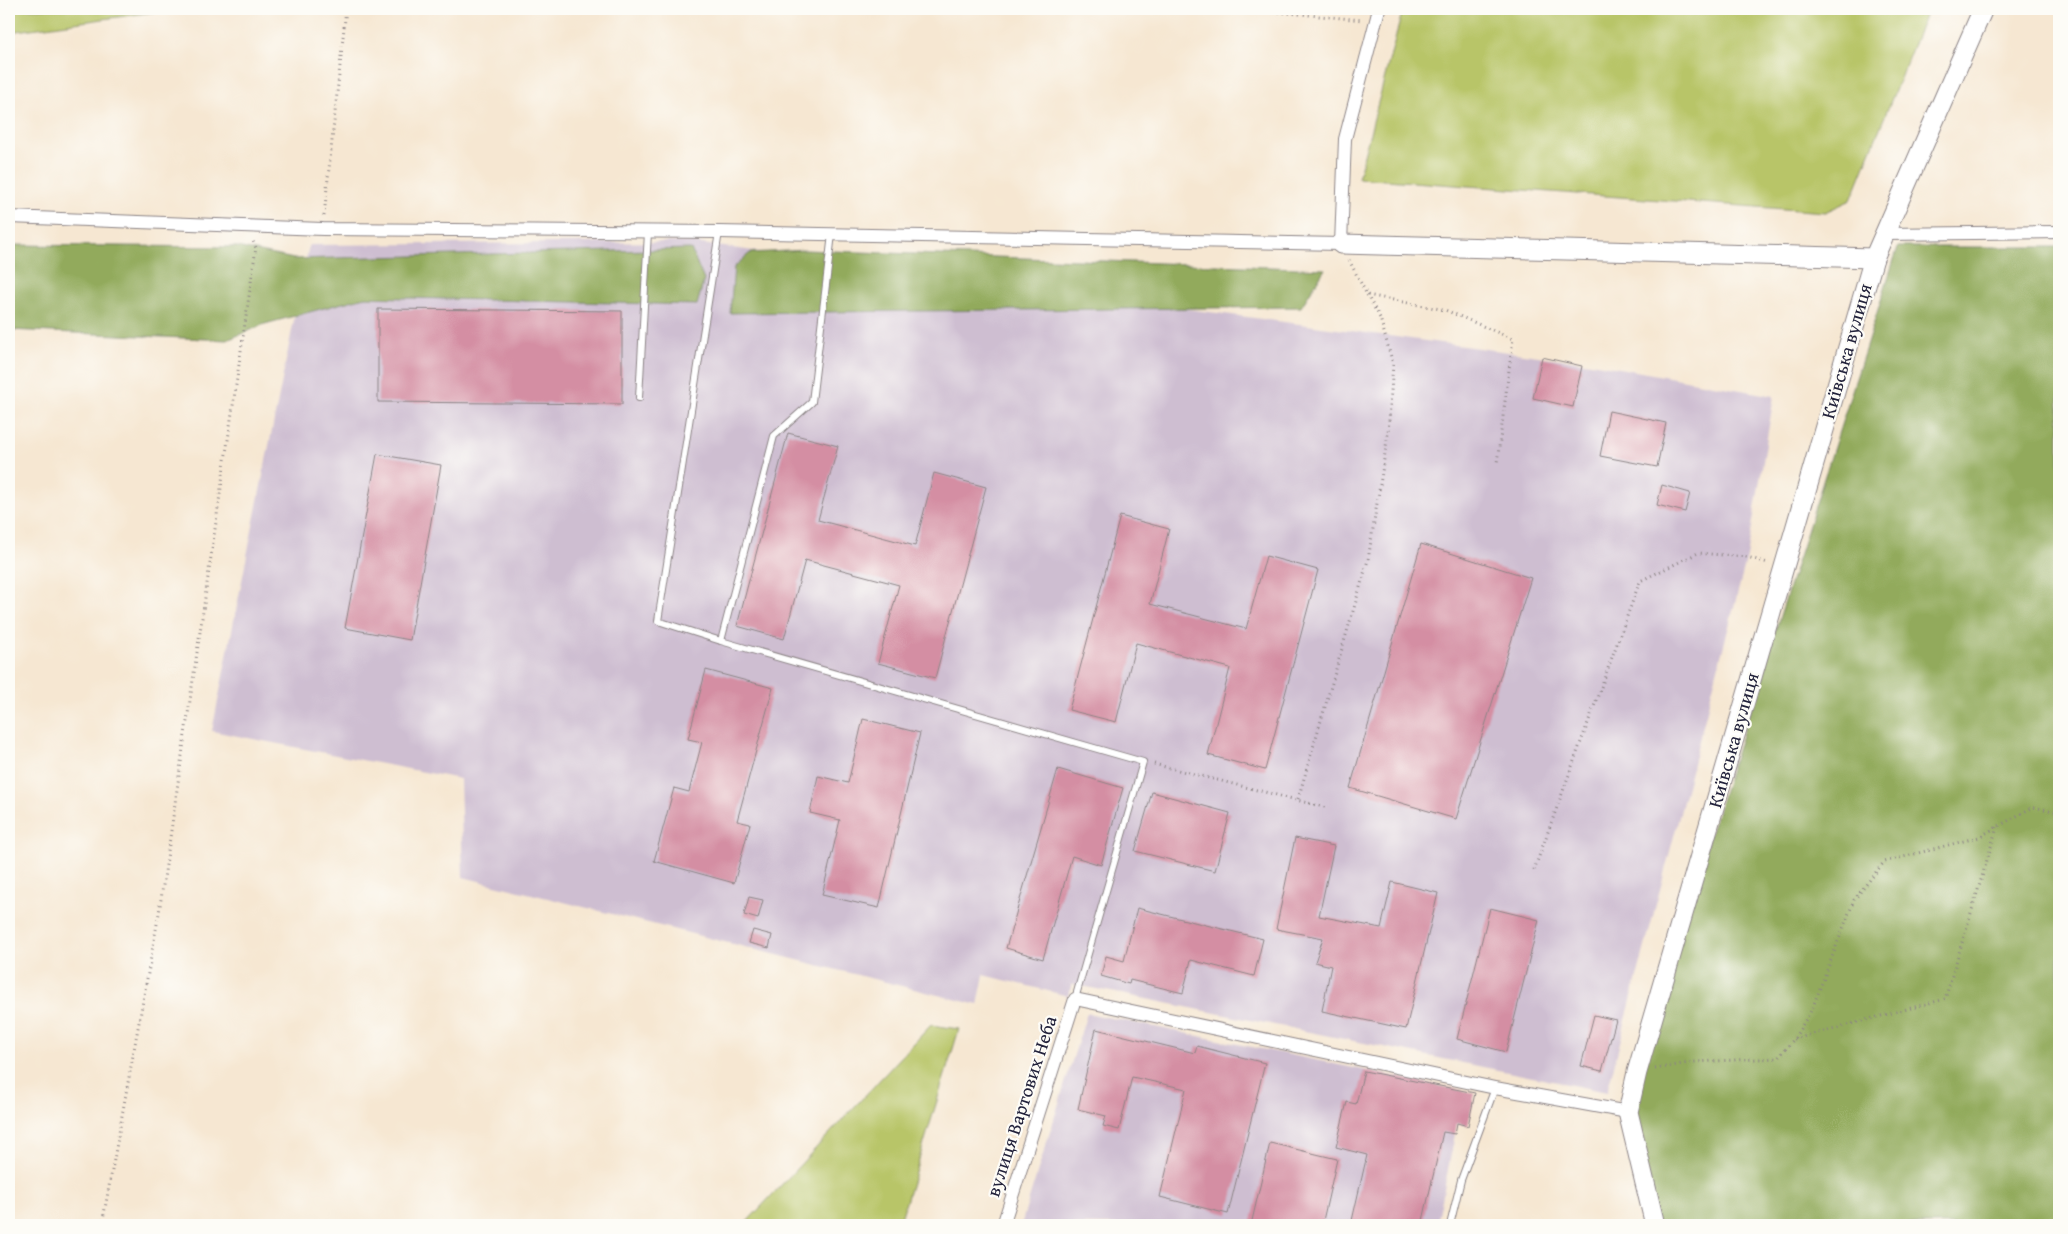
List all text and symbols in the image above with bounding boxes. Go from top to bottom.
street label: Київська вулиця [1813,280,1879,422]
street label: Київська вулиця [1700,669,1766,811]
street label: вулиця Вартових Неба [978,1012,1064,1200]

